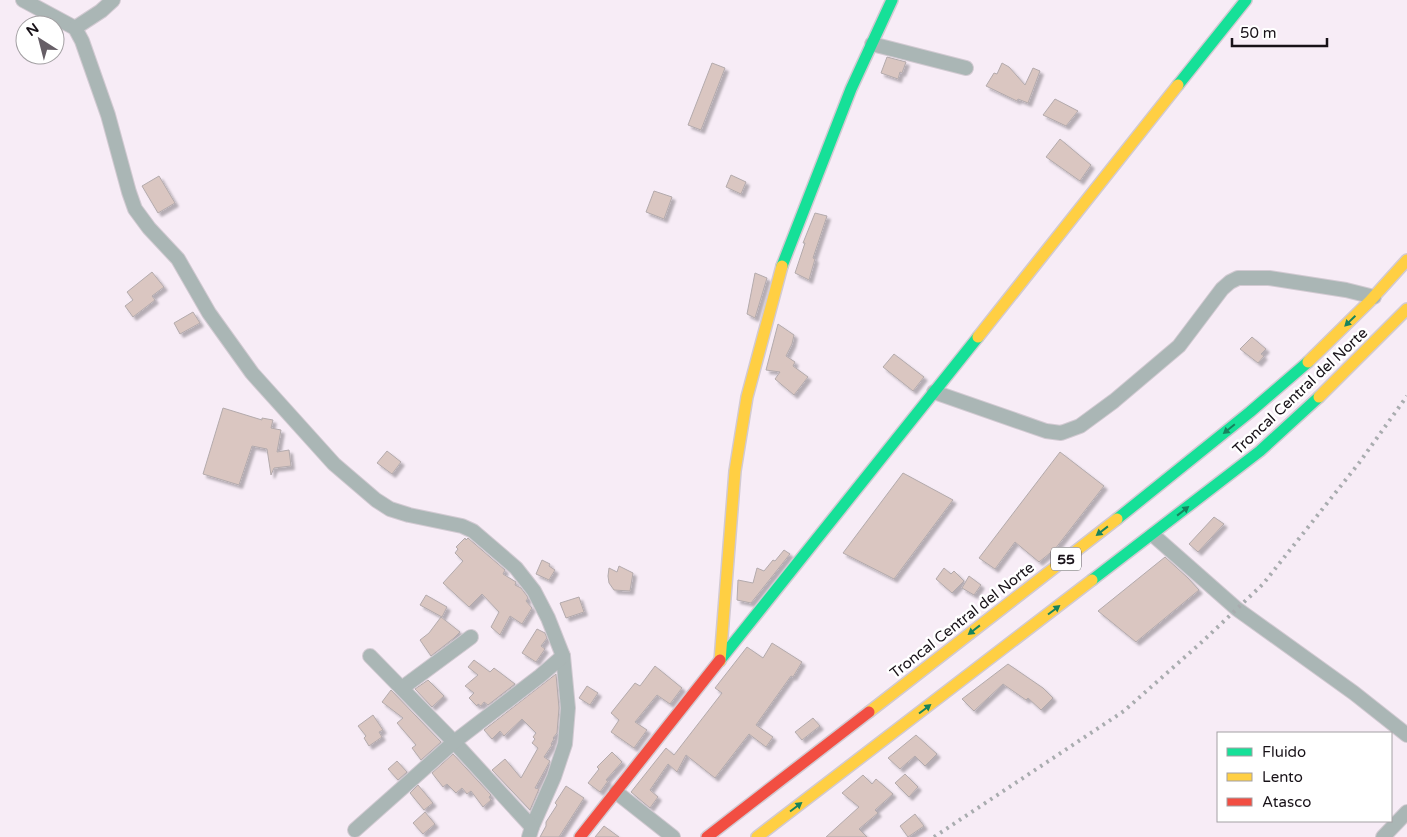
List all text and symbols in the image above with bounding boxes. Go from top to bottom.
north arrow [15,15,65,65]
scale bar [1232,15,1327,47]
text: N [23,20,42,40]
text: 50 m [1240,24,1277,42]
one-way arrow [1344,315,1356,327]
street label: Troncal Central del Norte [1229,324,1371,458]
one-way arrow [1223,424,1236,435]
one-way arrow [1176,506,1189,517]
one-way arrow [1096,525,1109,536]
road number: 55 [1051,548,1081,570]
street label: Troncal Central del Norte [886,558,1038,682]
one-way arrow [1047,605,1061,615]
one-way arrow [967,625,980,636]
one-way arrow [918,703,931,714]
legend [1217,732,1392,822]
text: Fluido [1262,743,1306,761]
text: Lento [1262,768,1303,786]
text: Atasco [1262,793,1311,811]
one-way arrow [789,802,802,813]

